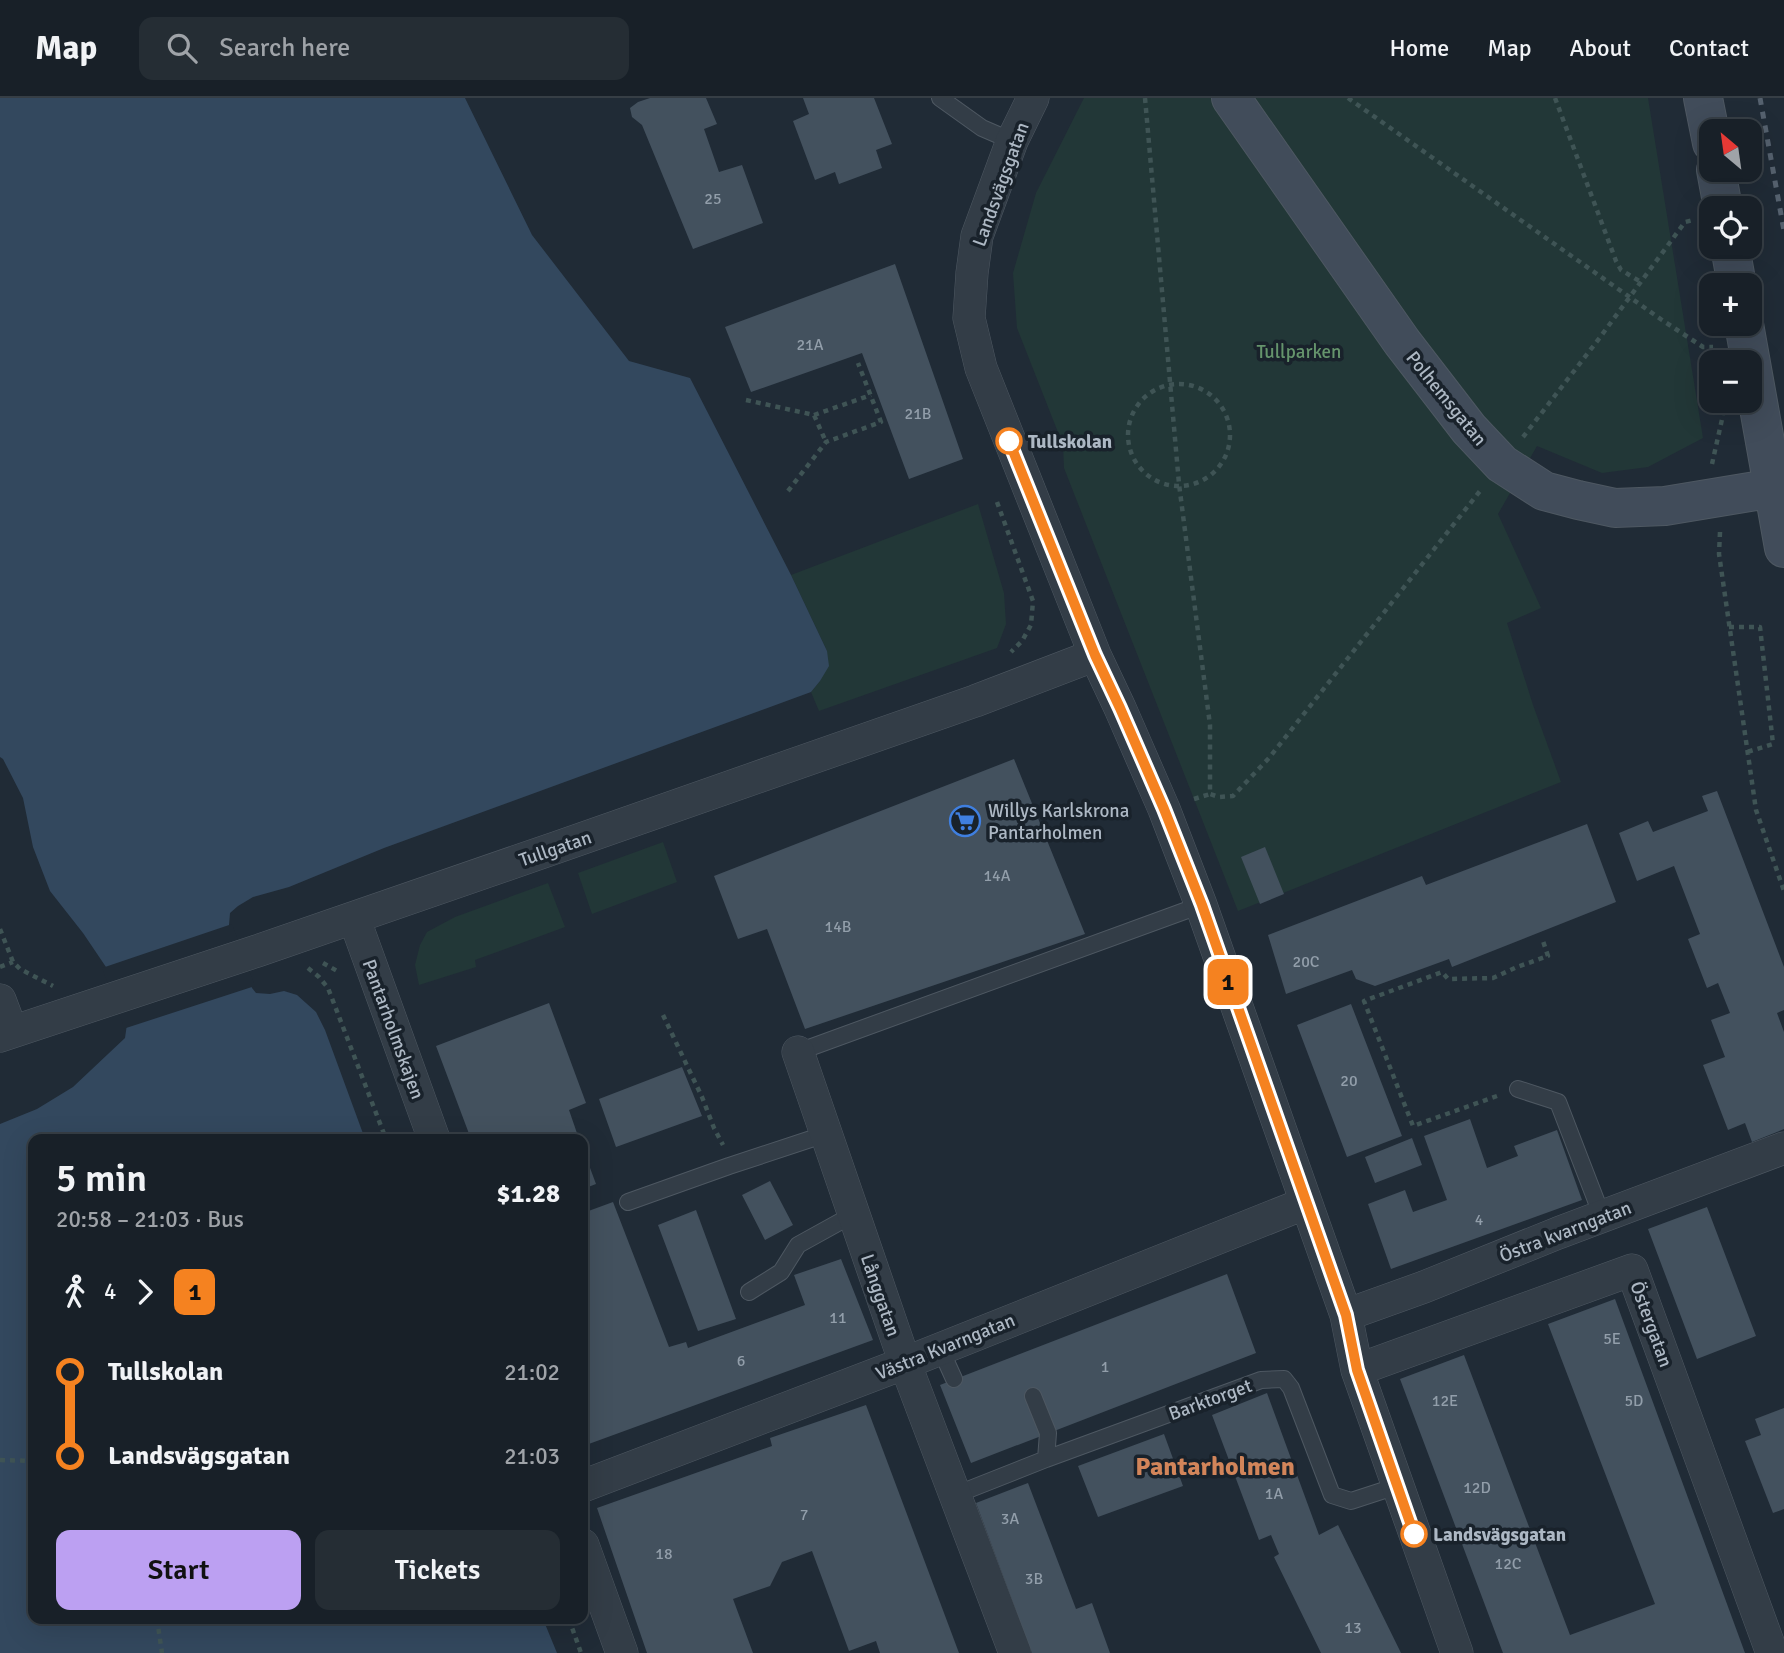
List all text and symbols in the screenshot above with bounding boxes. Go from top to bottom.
search box [139,17,629,80]
text: Map [35,28,97,69]
icon: search [163,29,201,67]
text: Search here [219,32,350,64]
text: Home [1389,33,1449,63]
text: Map [1487,33,1532,63]
text: About [1570,33,1631,63]
text: Contact [1669,33,1749,63]
street label: Landsvägsgatan [967,119,1035,250]
north arrow [1699,119,1762,182]
map controls [1699,119,1762,413]
house number: 25 [704,189,722,209]
button: locate [1699,196,1762,259]
button: + [1699,273,1762,336]
house number: 21A [796,335,824,355]
park label: Tullparken [1257,340,1341,364]
street label: Polhemsgatan [1401,346,1492,451]
button: − [1699,350,1762,413]
house number: 21B [905,404,931,424]
marker: Tullskolan [996,428,1022,454]
place label: Tullskolan [1028,430,1112,454]
place label: Willys Karlskrona Pantarholmen [988,799,1129,845]
supermarket icon: Willys Karlskrona Pantarholmen [948,804,982,838]
street label: Tullgatan [516,825,595,873]
house number: 14A [983,866,1011,886]
house number: 14B [825,917,851,937]
house number: 20C [1293,952,1320,972]
street label: Pantarholmskajen [357,956,430,1103]
line badge: 1 [1205,959,1251,1005]
text: 1 [1222,967,1234,997]
house number: 20 [1340,1071,1358,1091]
text: 5 min [56,1155,147,1202]
text: $1.28 [496,1178,560,1210]
street label: Östra kvarngatan [1496,1196,1635,1268]
text: 20:58 – 21:03 · Bus [56,1205,244,1234]
house number: 4 [1475,1210,1484,1230]
street label: Långgatan [855,1251,905,1340]
icon: walk [56,1273,94,1311]
icon: forward [126,1273,164,1311]
text: 4 [104,1277,116,1306]
text: 1 [188,1277,201,1307]
street label: Östergatan [1624,1278,1678,1371]
house number: 11 [829,1308,847,1328]
street label: Västra Kvarngatan [872,1308,1019,1386]
house number: 5E [1603,1329,1621,1349]
house number: 6 [737,1351,745,1371]
text: Tullskolan [108,1356,223,1388]
house number: 1 [1101,1357,1109,1377]
text: 21:02 [504,1358,560,1387]
street label: Barktorget [1165,1374,1256,1426]
house number: 12E [1432,1391,1458,1411]
house number: 5D [1624,1391,1644,1411]
text: Landsvägsgatan [108,1440,290,1472]
text: 21:03 [504,1442,560,1471]
district label: Pantarholmen [1135,1451,1295,1483]
house number: 12D [1463,1478,1491,1498]
house number: 1A [1265,1484,1283,1504]
house number: 7 [800,1505,808,1525]
house number: 3A [1001,1509,1019,1529]
marker: Landsvägsgatan [1401,1521,1427,1547]
place label: Landsvägsgatan [1433,1523,1566,1547]
button: Start [56,1530,301,1610]
button: Tickets [315,1530,560,1610]
house number: 18 [655,1544,673,1564]
house number: 12C [1495,1554,1522,1574]
house number: 3B [1025,1569,1043,1589]
house number: 13 [1344,1618,1362,1638]

